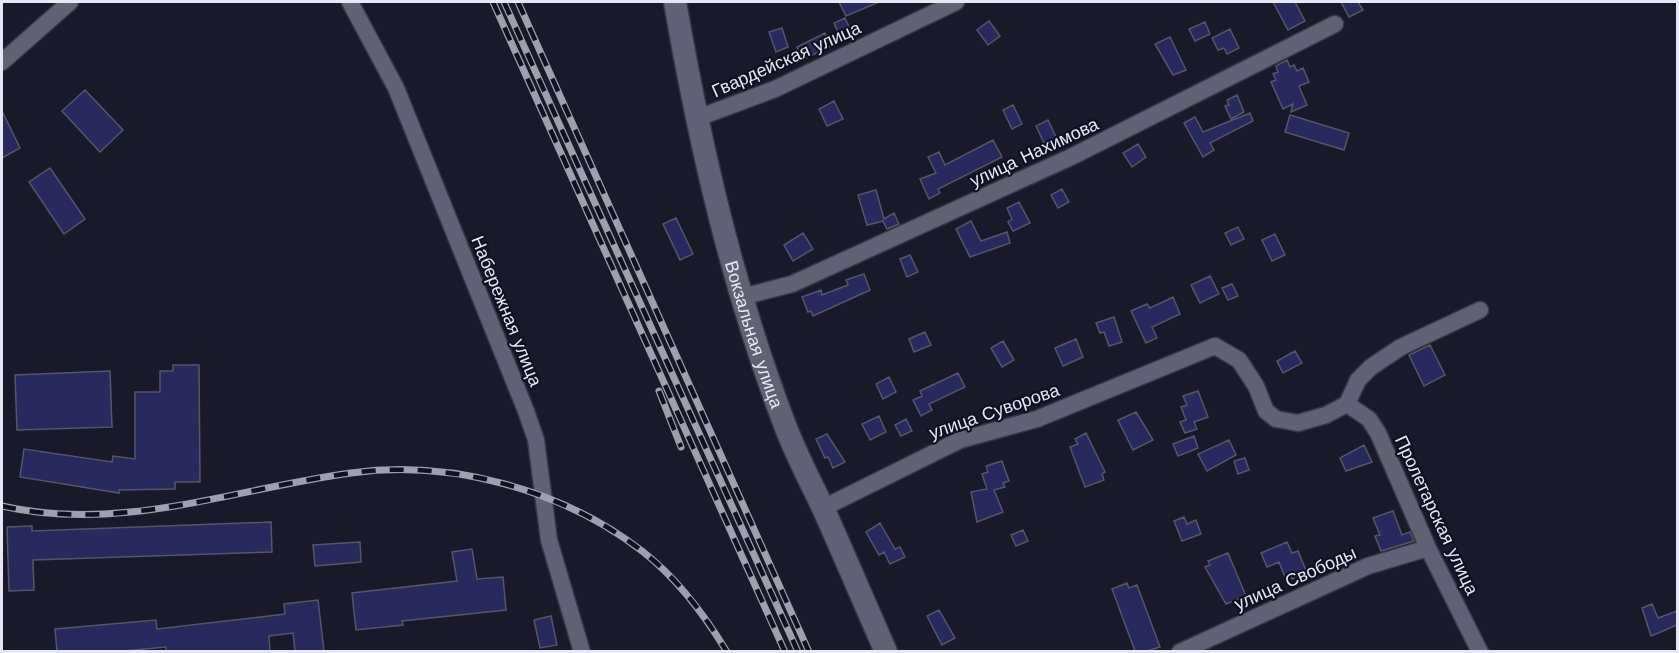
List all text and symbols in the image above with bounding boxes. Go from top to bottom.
street label: Гвардейская улица [708,16,865,101]
street label: улица Нахимова [966,113,1103,191]
street label: Набережная улица [467,233,547,390]
street label: Вокзальная улица [721,258,788,412]
street label: улица Суворова [926,379,1063,443]
street label: Пролетарская улица [1391,432,1484,599]
street label: улица Свободы [1231,542,1359,614]

